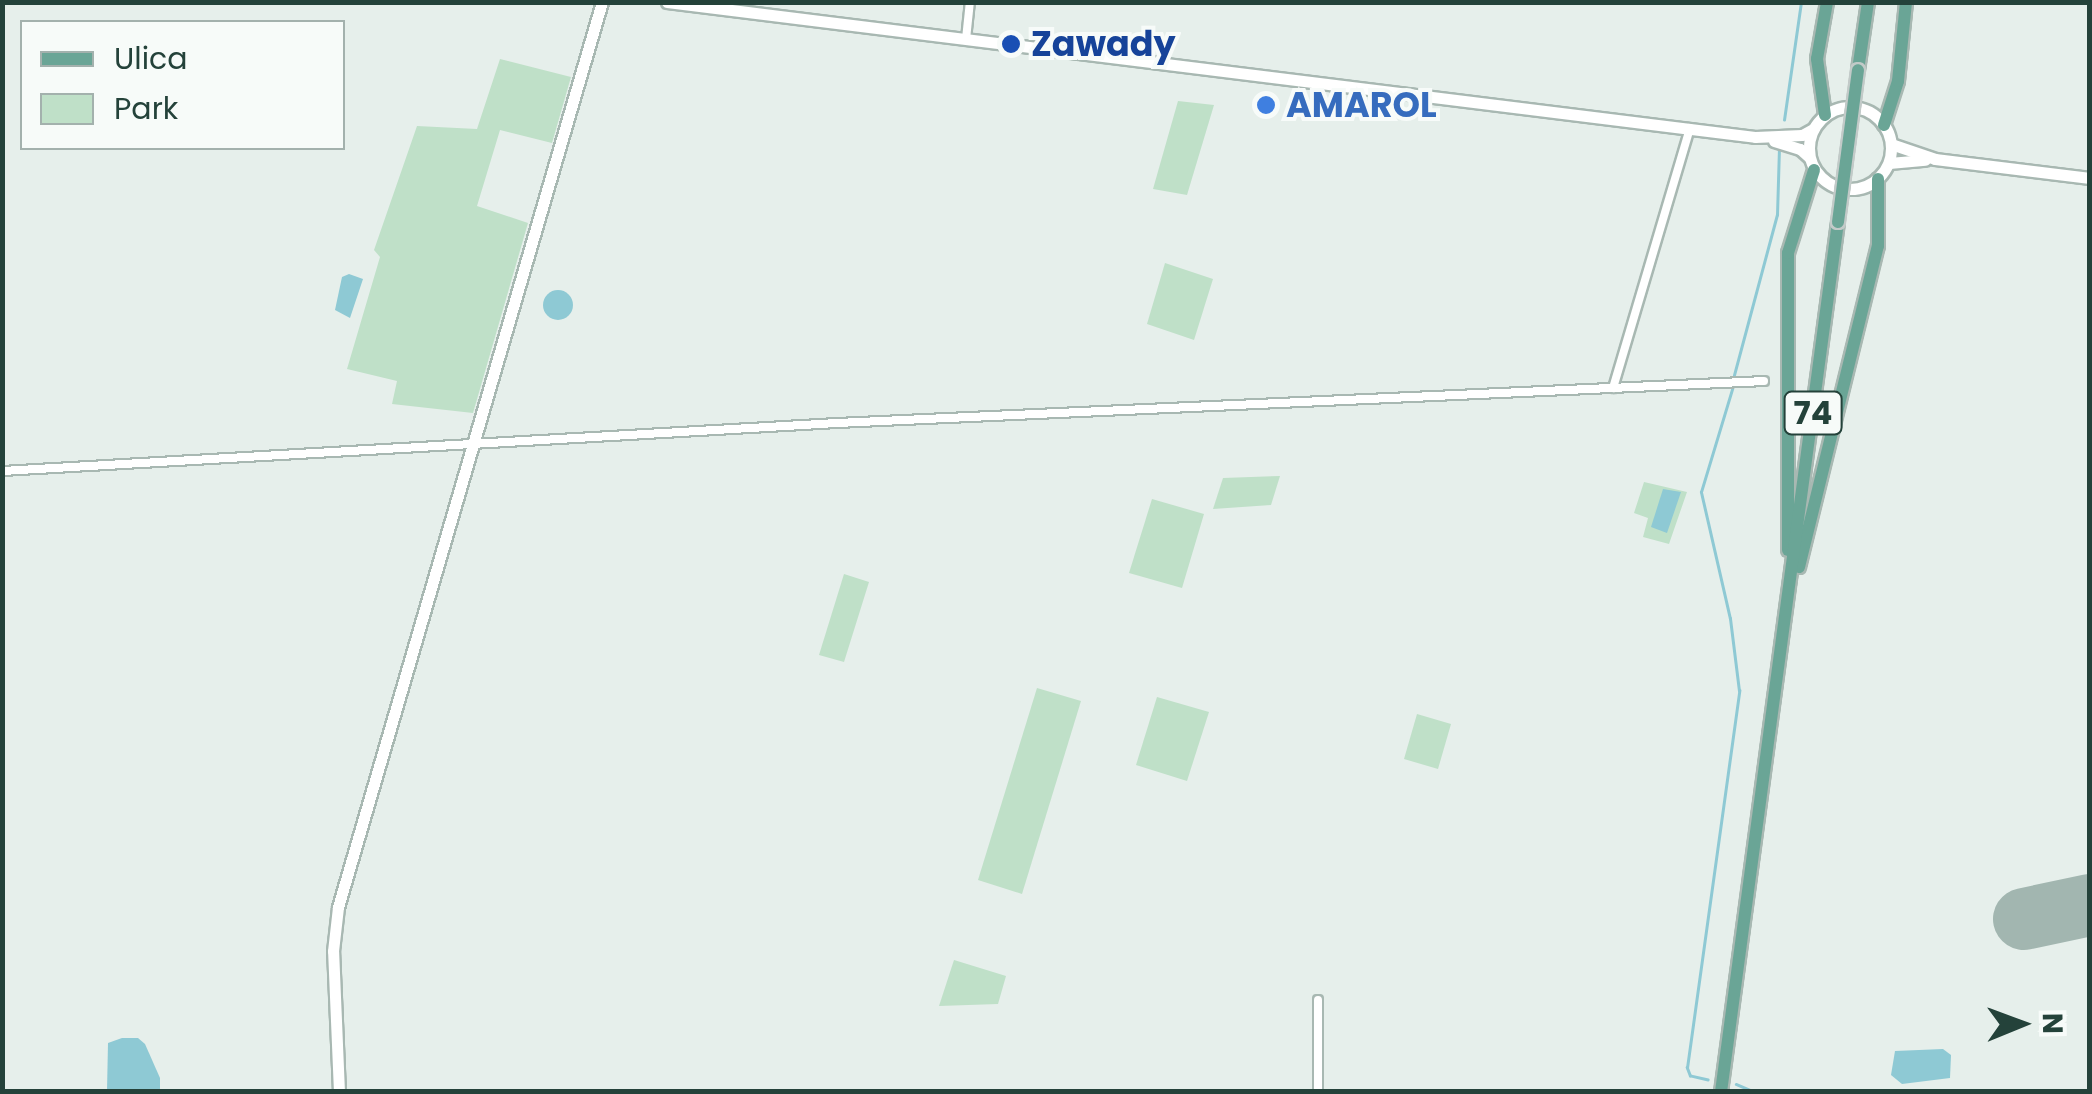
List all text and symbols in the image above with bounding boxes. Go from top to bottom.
legend [20,20,345,150]
place label: Zawady [1031,23,1176,65]
marker: Zawady [1000,33,1022,55]
text: Ulica [114,37,188,80]
place label: AMAROL [1286,84,1437,126]
text: Park [114,87,178,130]
marker: AMAROL [1255,94,1277,116]
road number: 74 [1783,386,1843,440]
north arrow [1972,974,2072,1074]
text: N [2033,1013,2072,1034]

